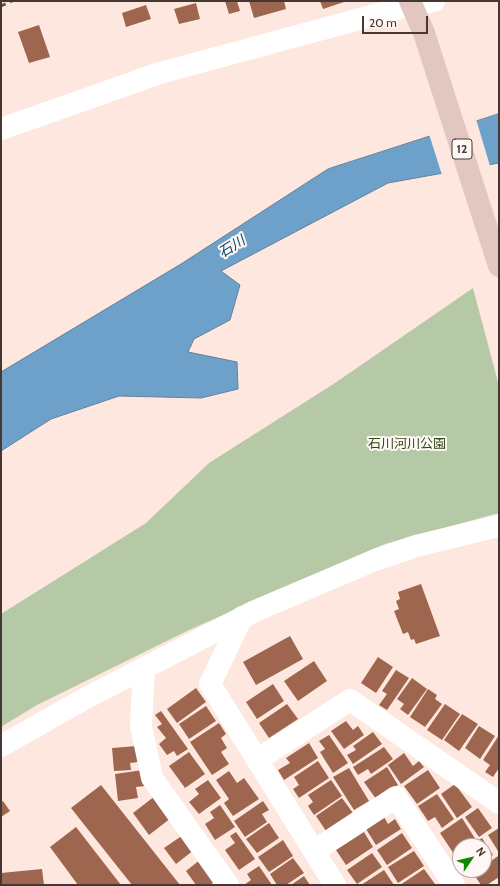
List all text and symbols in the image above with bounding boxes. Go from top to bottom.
scale bar [364,8,430,34]
text: 20 m [369,15,397,30]
road number: 12 [452,139,472,159]
water label: 石川 [216,232,248,262]
park label: 石川河川公園 [368,436,446,452]
north arrow [452,838,492,878]
text: N [473,844,489,859]

